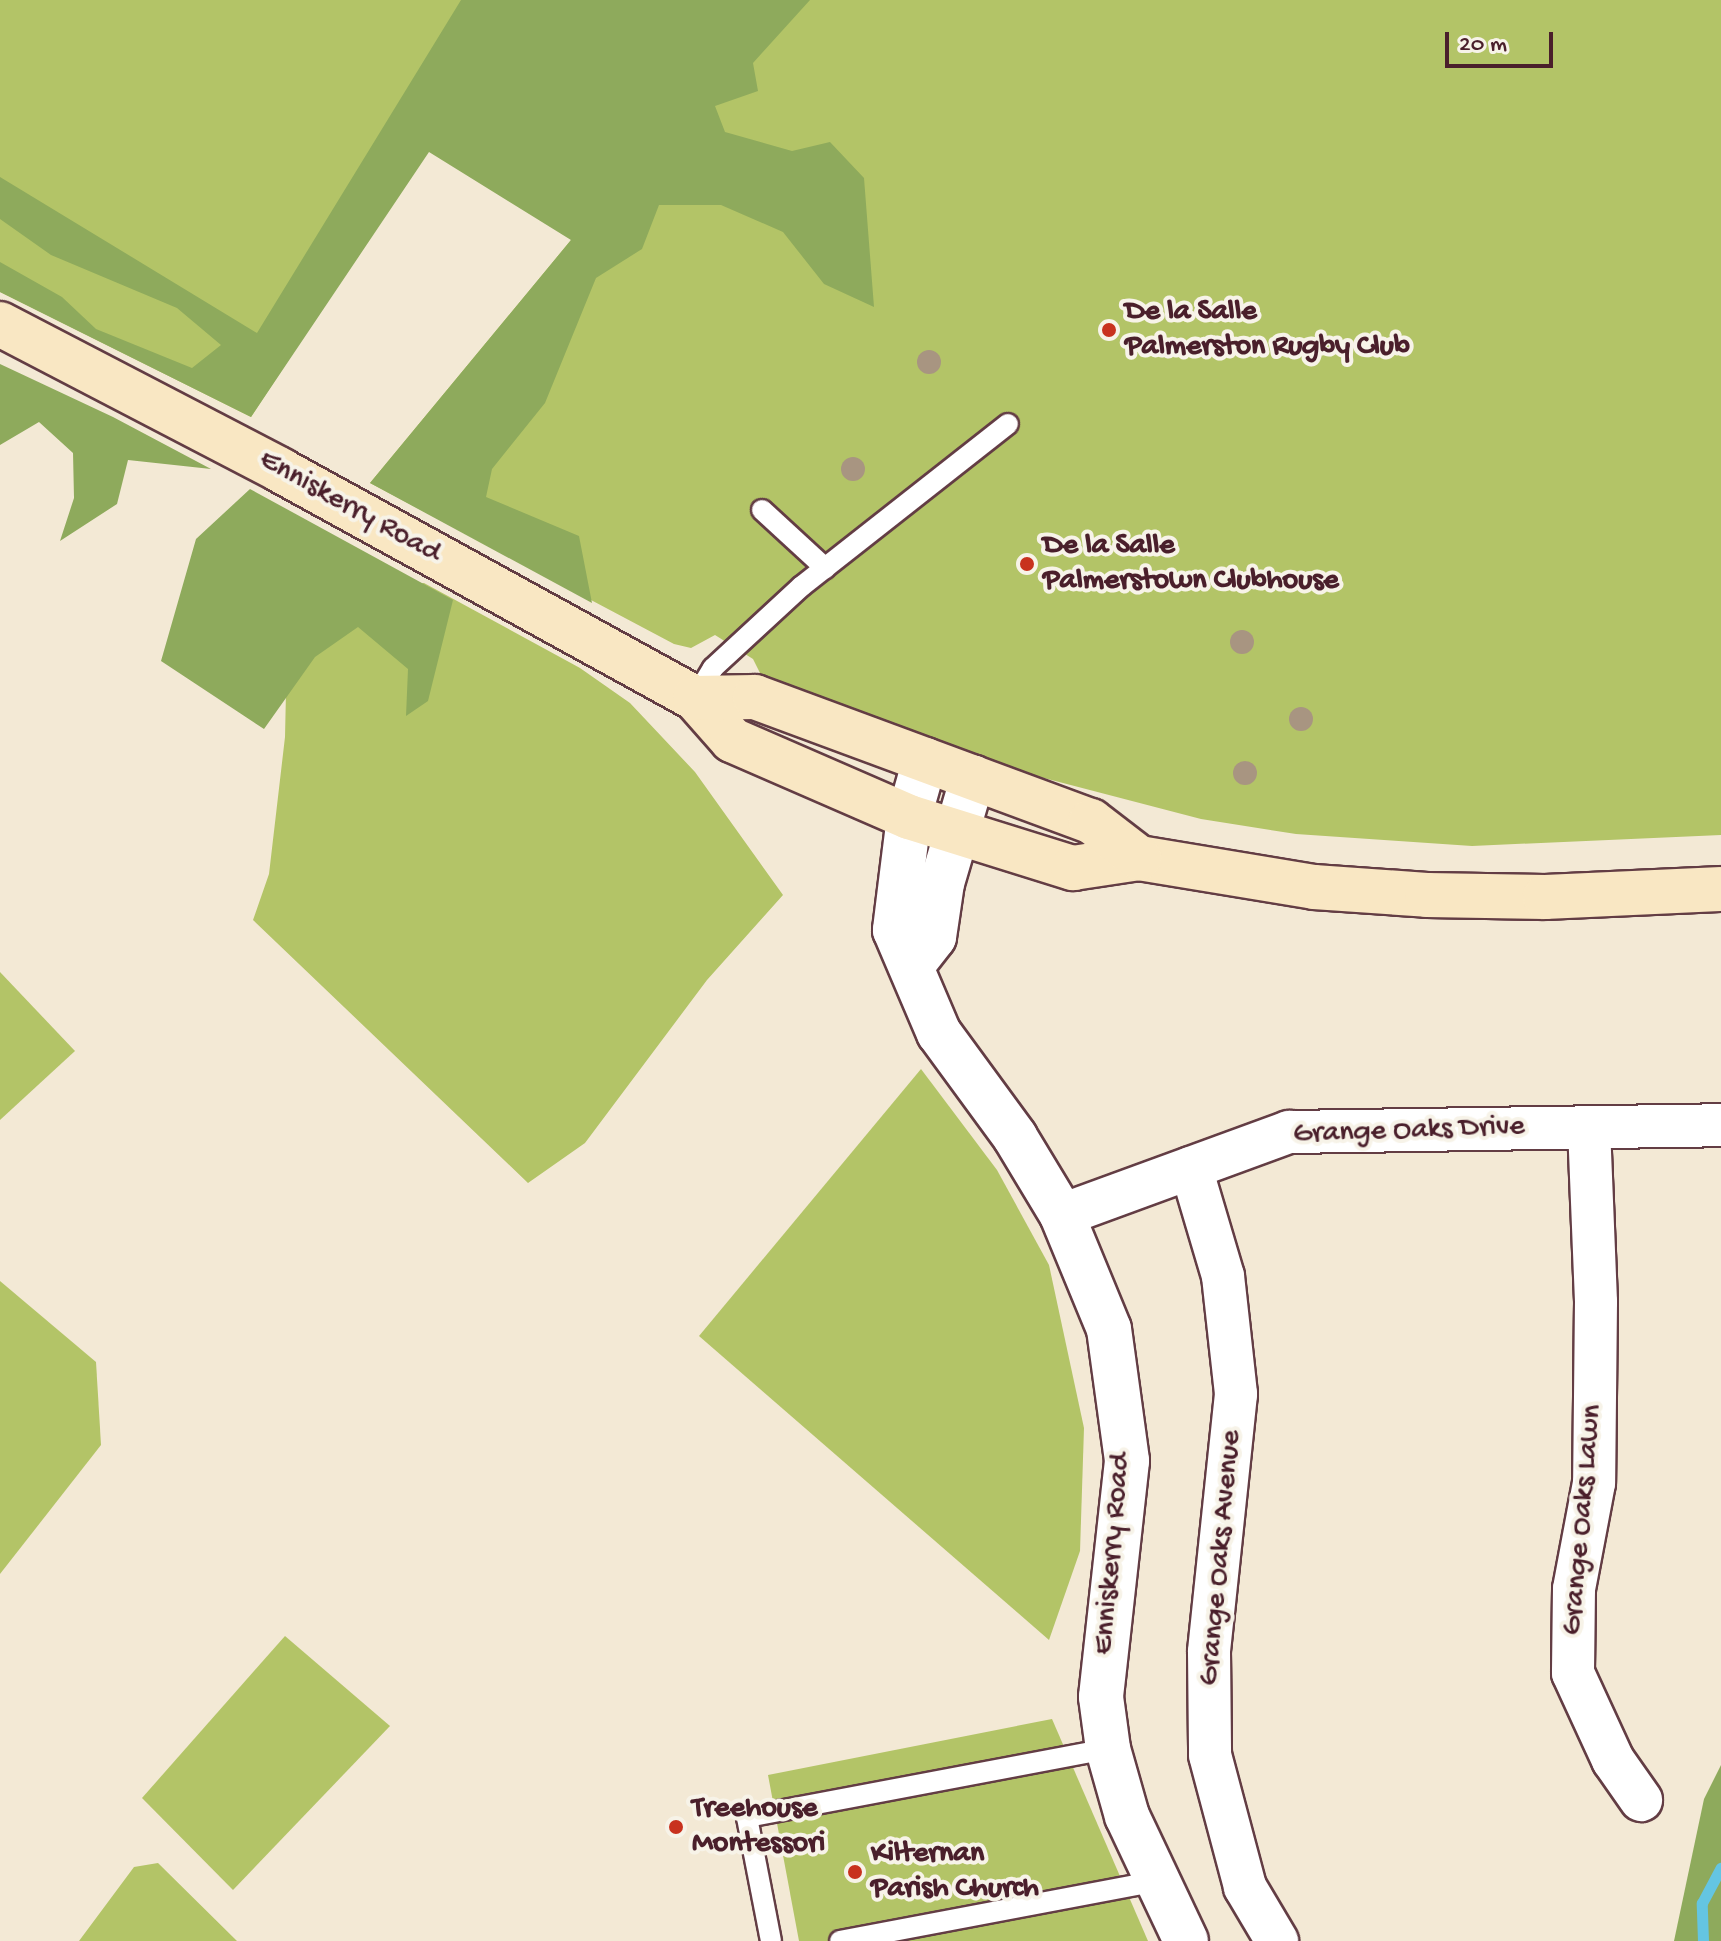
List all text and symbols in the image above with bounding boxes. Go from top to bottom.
scale bar [1449,16,1557,66]
text: 20 m [1459,31,1507,60]
place label: De la Salle Palmerston Rugby Club [1125,295,1410,366]
marker: De la Salle Palmerston Rugby Club [1100,321,1118,339]
street label: Enniskerry Road [252,443,446,573]
place label: De la Salle Palmerstown Clubhouse [1043,529,1339,600]
marker: De la Salle Palmerstown Clubhouse [1018,555,1036,573]
street label: Grange Oaks Drive [1293,1110,1525,1154]
street label: Grange Oaks Lawn [1556,1403,1612,1637]
street label: Grange Oaks Avenue [1193,1429,1251,1687]
street label: Enniskerry Road [1087,1452,1141,1656]
place label: Treehouse Montessori [692,1792,825,1862]
marker: Treehouse Montessori [667,1818,685,1836]
place label: Kilternan Parish Church [871,1837,1039,1908]
marker: Kilternan Parish Church [846,1863,864,1881]

